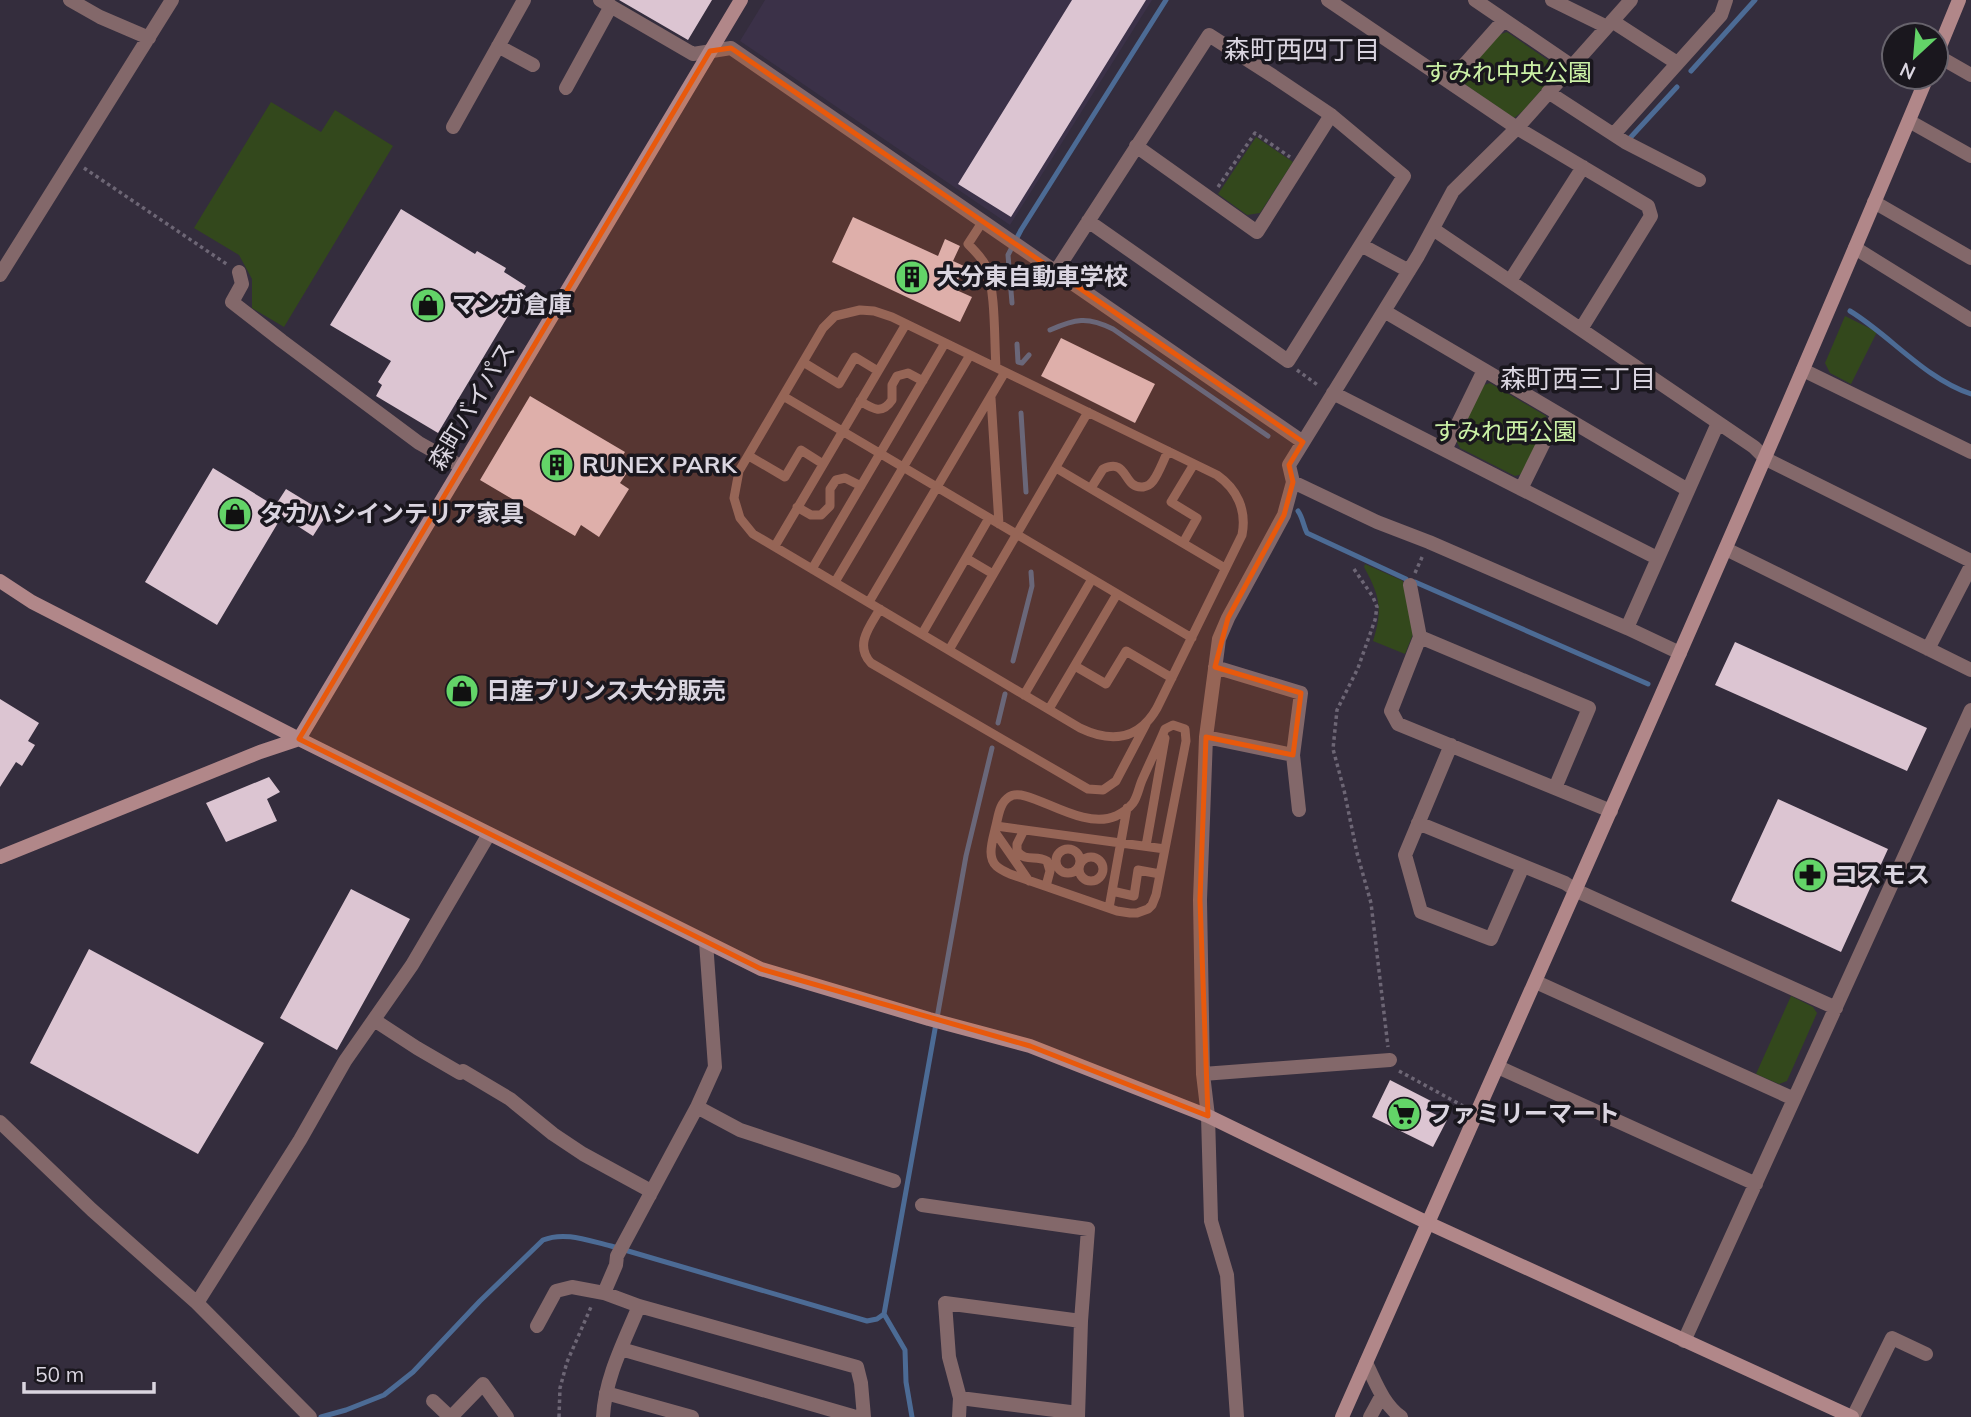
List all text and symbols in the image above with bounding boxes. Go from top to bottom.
north arrow [1880,21,1950,91]
district label: 森町西四丁目 [1224,33,1380,66]
park label: すみれ中央公園 [1424,57,1592,87]
text: N [1896,57,1919,85]
building icon: 大分東自動車学校 [893,258,931,296]
place label: 大分東自動車学校 [936,261,1128,291]
shop icon: マンガ倉庫 [409,286,447,324]
place label: マンガ倉庫 [452,289,572,319]
street label: 森町バイパス [421,336,521,475]
district label: 森町西三丁目 [1500,362,1656,395]
park label: すみれ西公園 [1433,416,1577,446]
building icon: RUNEX PARK [538,446,576,484]
place label: RUNEX PARK [582,449,738,479]
shop icon: タカハシインテリア家具 [216,495,254,533]
place label: タカハシインテリア家具 [260,498,524,528]
shop icon: 日産プリンス大分販売 [443,672,481,710]
place label: 日産プリンス大分販売 [486,675,726,705]
pharmacy icon: コスモス [1791,856,1829,894]
place label: コスモス [1834,859,1930,889]
supermarket icon: ファミリーマート [1385,1095,1423,1133]
place label: ファミリーマート [1428,1098,1620,1128]
scale bar [24,1350,154,1394]
text: 50 m [35,1361,84,1387]

